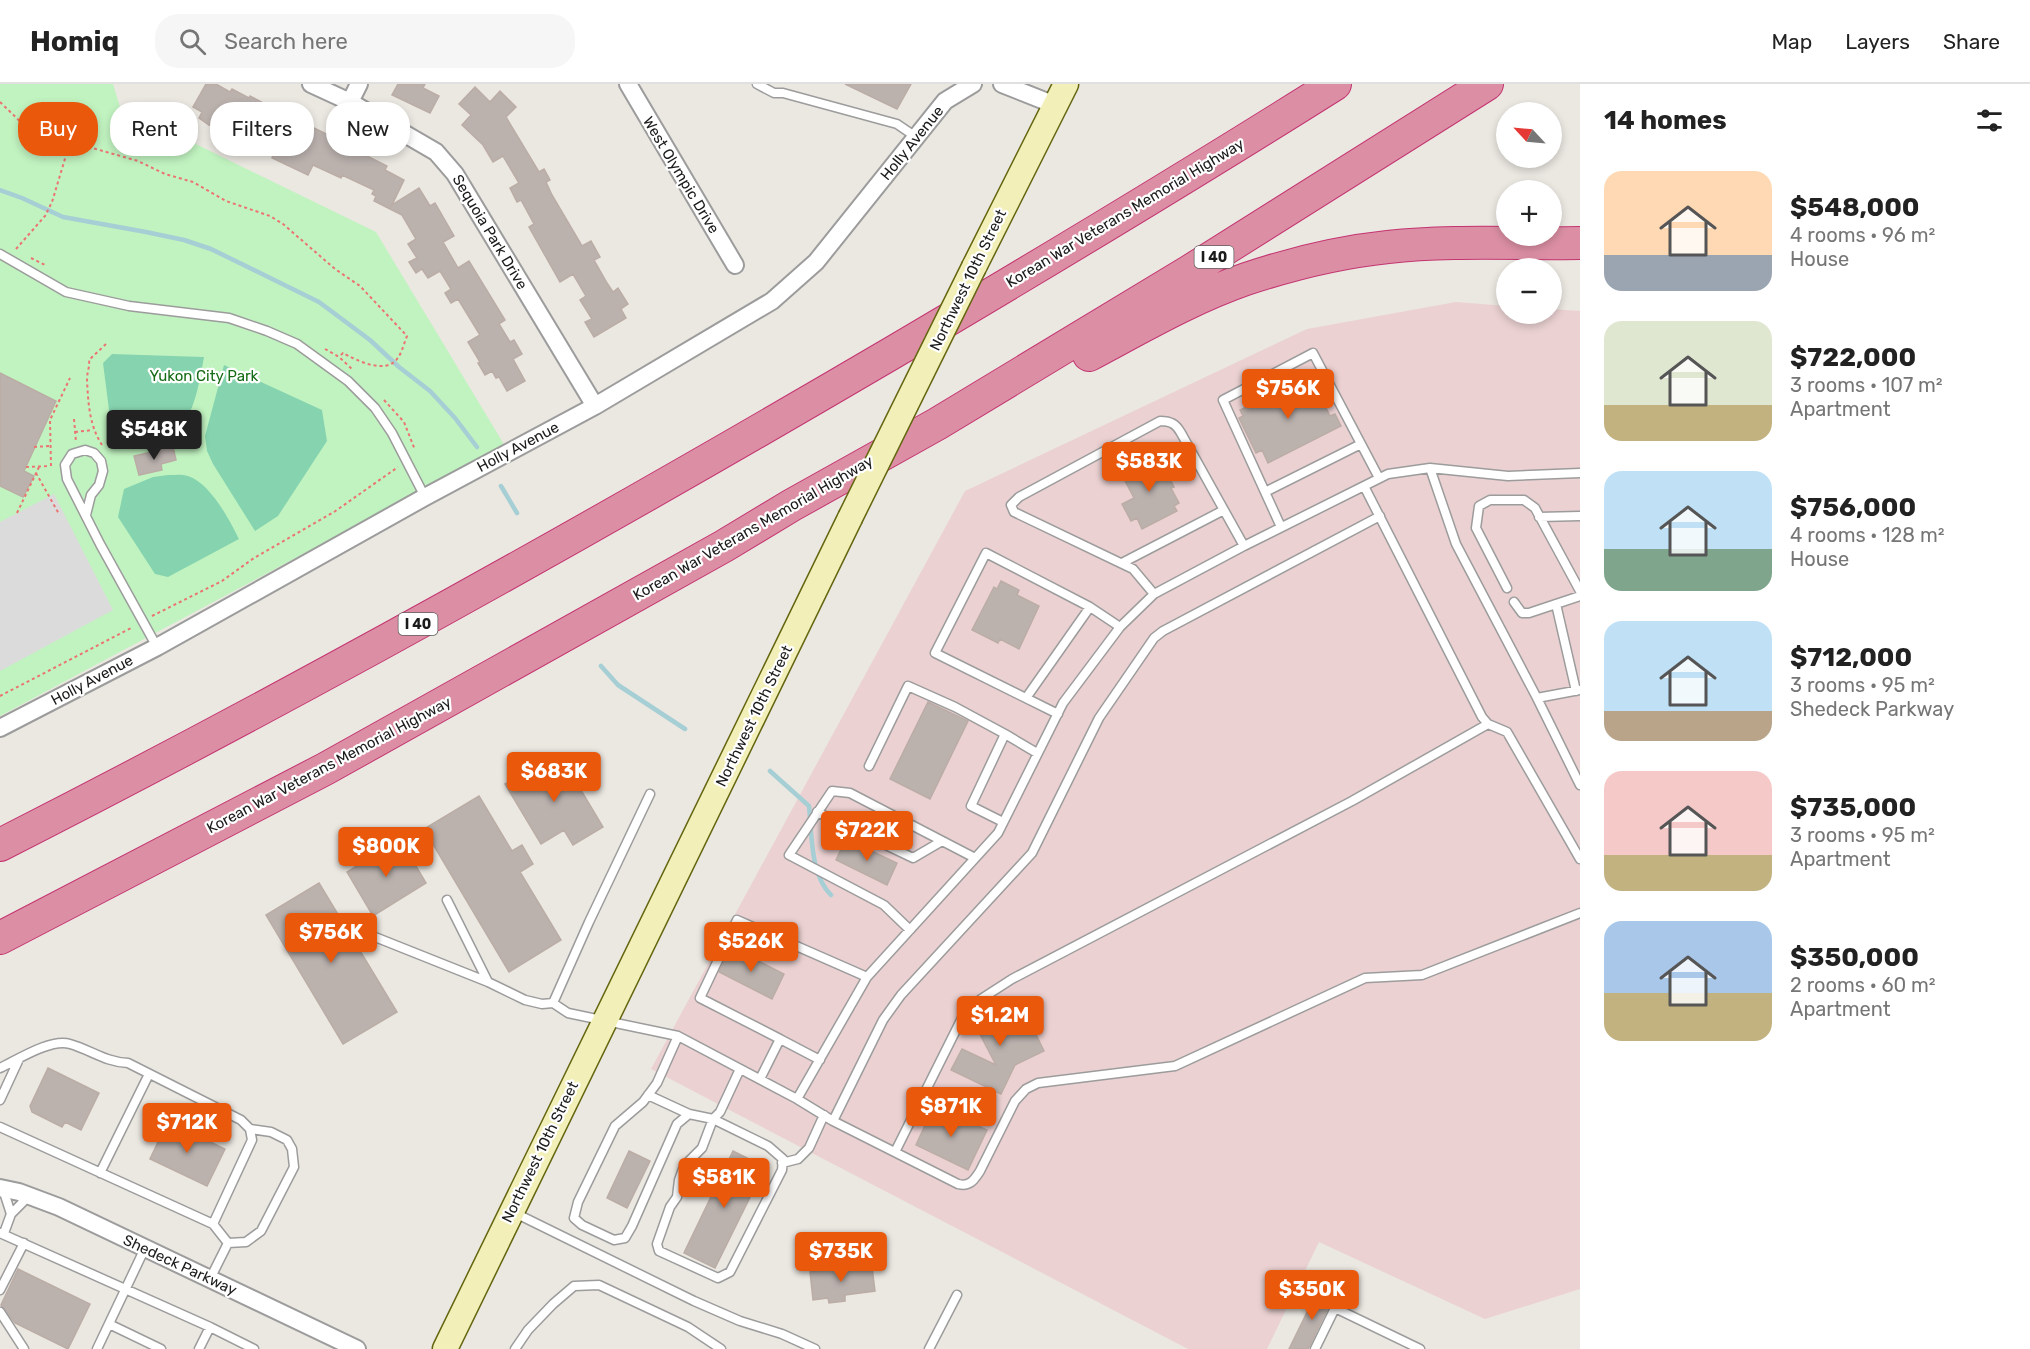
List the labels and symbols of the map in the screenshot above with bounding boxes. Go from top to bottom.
street label: Holly Avenue [877,102,947,184]
north arrow [1496,102,1562,168]
street label: West Olympic Drive [639,113,723,237]
street label: Korean War Veterans Memorial Highway [1003,135,1247,291]
street label: Sequoia Park Drive [449,171,531,293]
street label: Northwest 10th Street [926,206,1010,354]
road number: I 40 [1194,246,1234,268]
park label: Yukon City Park [150,367,259,385]
pin: $756K [1246,369,1330,420]
pin: $548K [112,410,196,461]
street label: Holly Avenue [474,418,562,476]
pin: $583K [1107,442,1191,493]
street label: Korean War Veterans Memorial Highway [630,452,876,604]
road number: I 40 [398,613,438,635]
street label: Northwest 10th Street [712,642,796,790]
street label: Holly Avenue [48,651,136,709]
street label: Korean War Veterans Memorial Highway [204,693,454,837]
pin: $683K [512,752,596,803]
pin: $722K [825,811,909,862]
pin: $800K [344,827,428,878]
pin: $756K [289,913,373,964]
pin: $526K [709,922,793,973]
pin: $1.2M [958,996,1042,1047]
street label: Northwest 10th Street [498,1078,582,1226]
pin: $871K [909,1087,993,1138]
pin: $712K [145,1103,229,1154]
pin: $581K [682,1158,766,1209]
street label: Shedeck Parkway [120,1231,240,1299]
pin: $735K [799,1232,883,1283]
pin: $350K [1270,1270,1354,1321]

